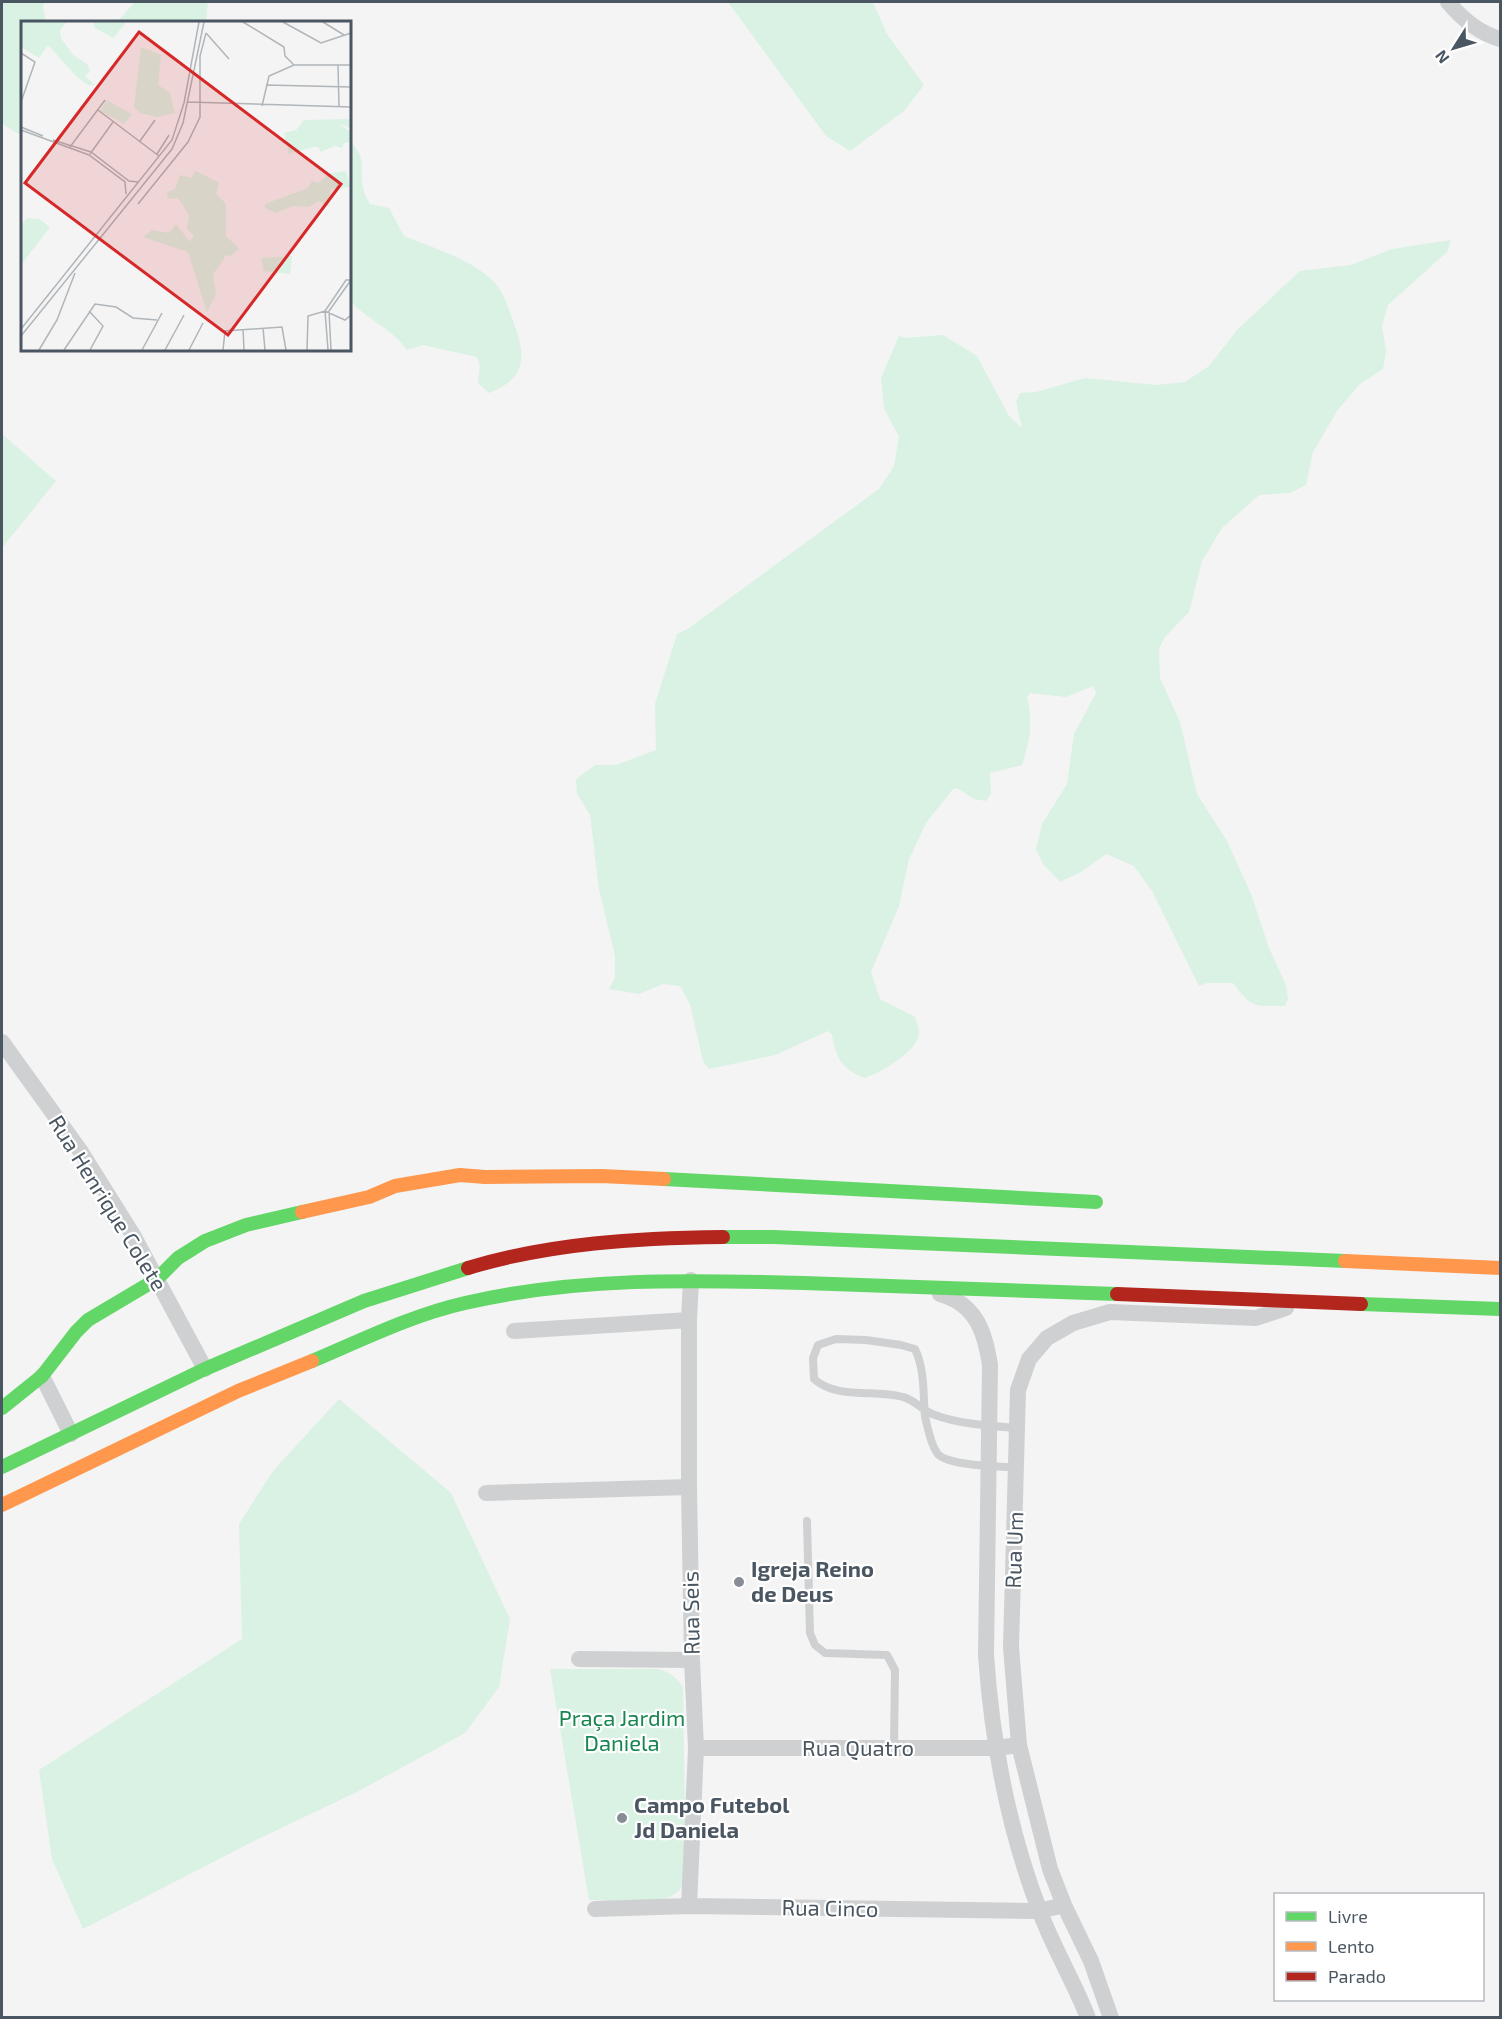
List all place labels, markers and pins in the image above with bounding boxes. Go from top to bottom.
place label: Igreja Reino de Deus [751,1555,874,1606]
marker: Igreja Reino de Deus [732,1575,746,1589]
place label: Campo Futebol Jd Daniela [634,1791,790,1842]
marker: Campo Futebol Jd Daniela [615,1811,629,1825]

